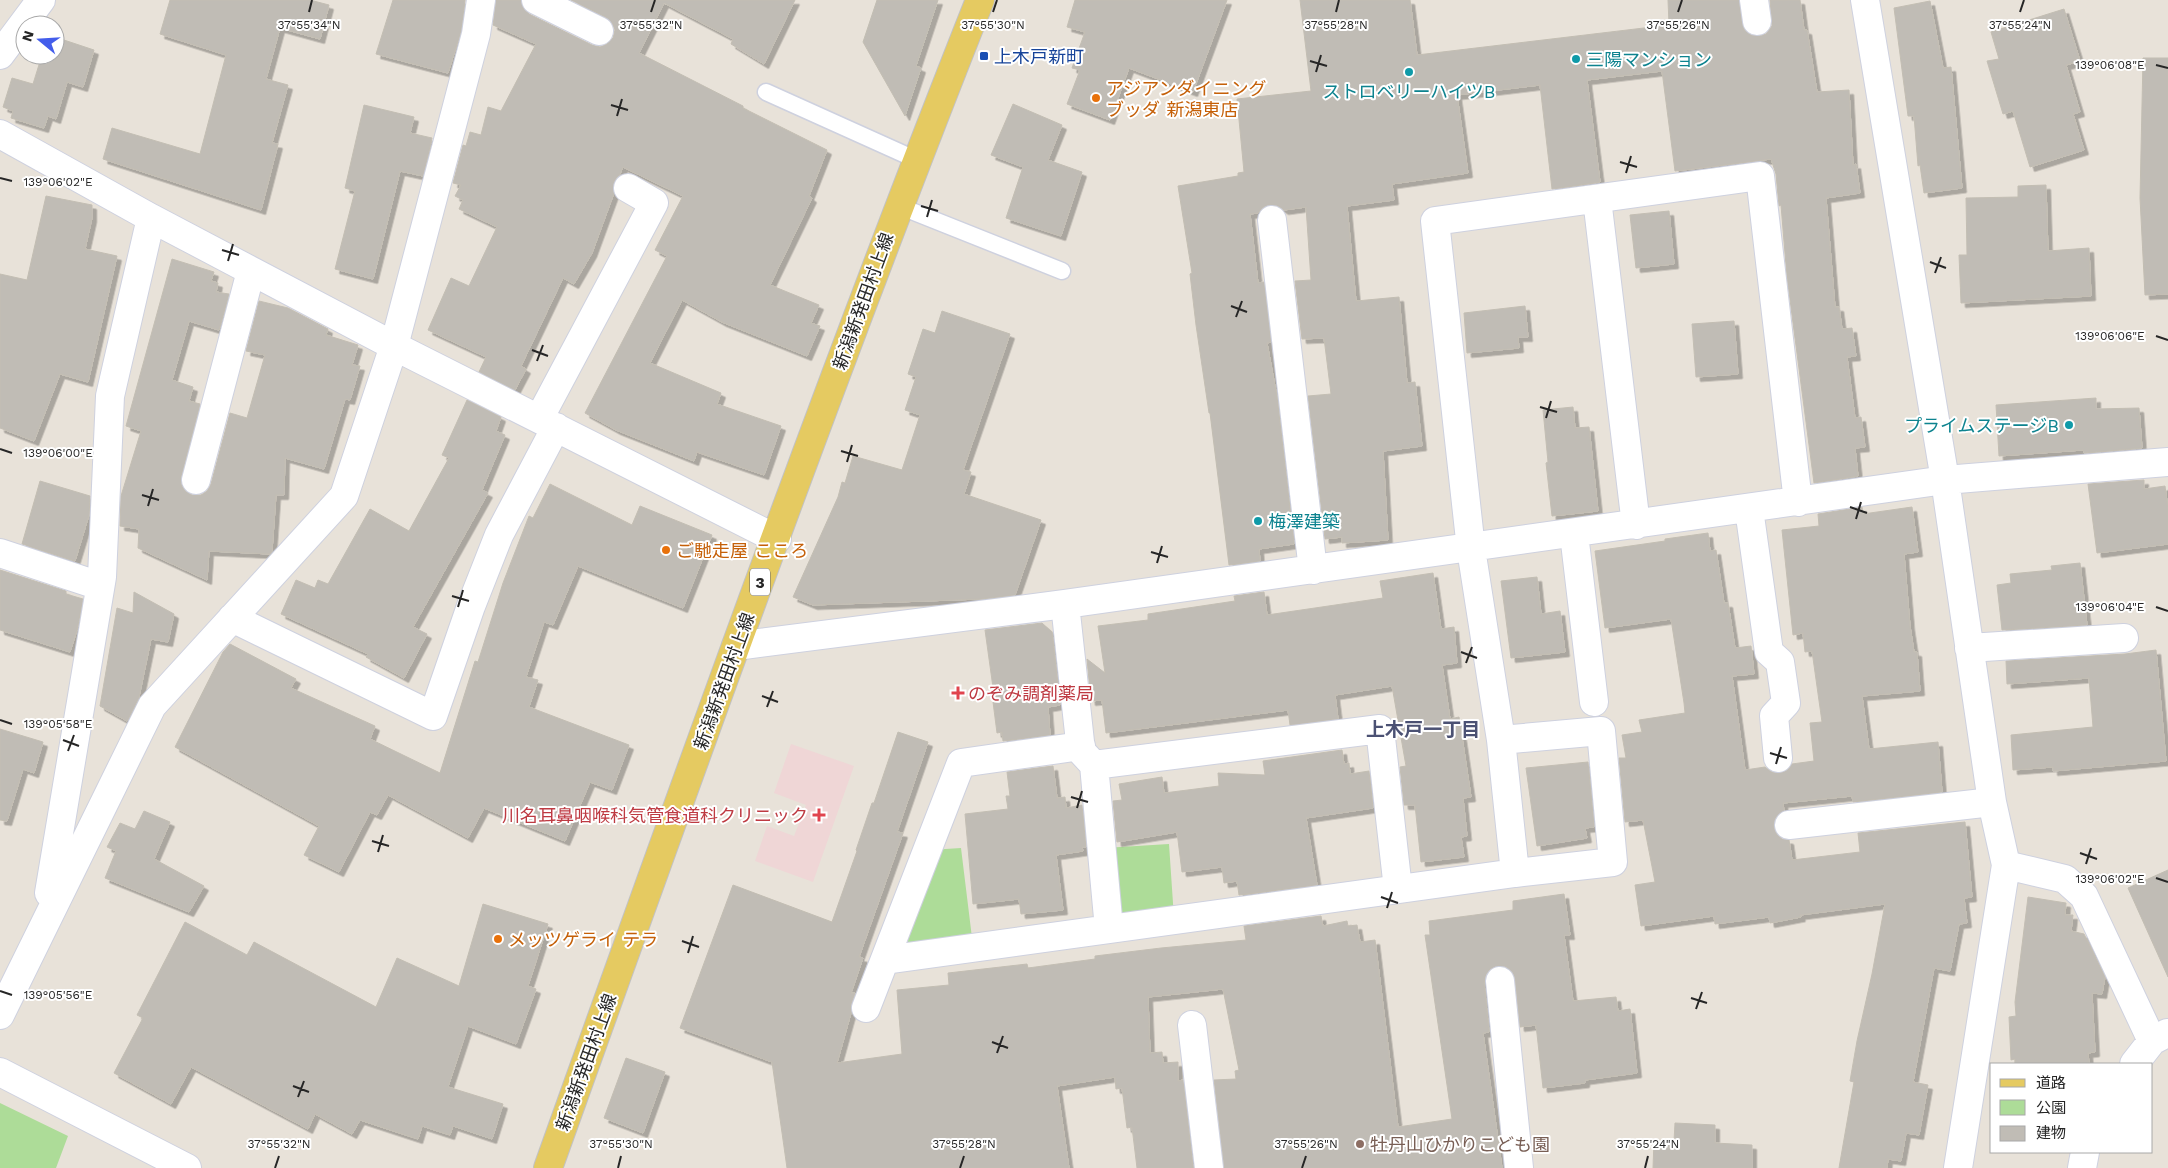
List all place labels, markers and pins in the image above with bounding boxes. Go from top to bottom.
place label: 上木戸新町 [994,46,1084,67]
place label: 三陽マンション [1586,49,1712,70]
marker: 上木戸新町 [978,50,990,62]
marker: 三陽マンション [1570,53,1582,65]
marker: ストロベリーハイツB [1403,66,1415,78]
place label: アジアンダイニング ブッダ 新潟東店 [1106,78,1267,120]
place label: ストロベリーハイツB [1322,81,1496,102]
marker: アジアンダイニング ブッダ 新潟東店 [1090,92,1102,104]
place label: プライムステージB [1904,415,2059,436]
marker: プライムステージB [2063,419,2075,431]
place label: 梅澤建築 [1268,511,1340,532]
marker: 梅澤建築 [1252,515,1264,527]
place label: ご馳走屋 こころ [676,540,808,561]
marker: ご馳走屋 こころ [660,544,672,556]
place label: のぞみ調剤薬局 [968,683,1094,704]
marker: のぞみ調剤薬局 [952,687,964,699]
place label: 川名耳鼻咽喉科気管食道科クリニック [502,805,808,826]
marker: 川名耳鼻咽喉科気管食道科クリニック [812,808,826,822]
place label: メッツゲライ テラ [508,929,658,950]
marker: メッツゲライ テラ [492,933,504,945]
place label: 牡丹山ひかりこども園 [1370,1134,1550,1155]
marker: 牡丹山ひかりこども園 [1354,1138,1366,1150]

